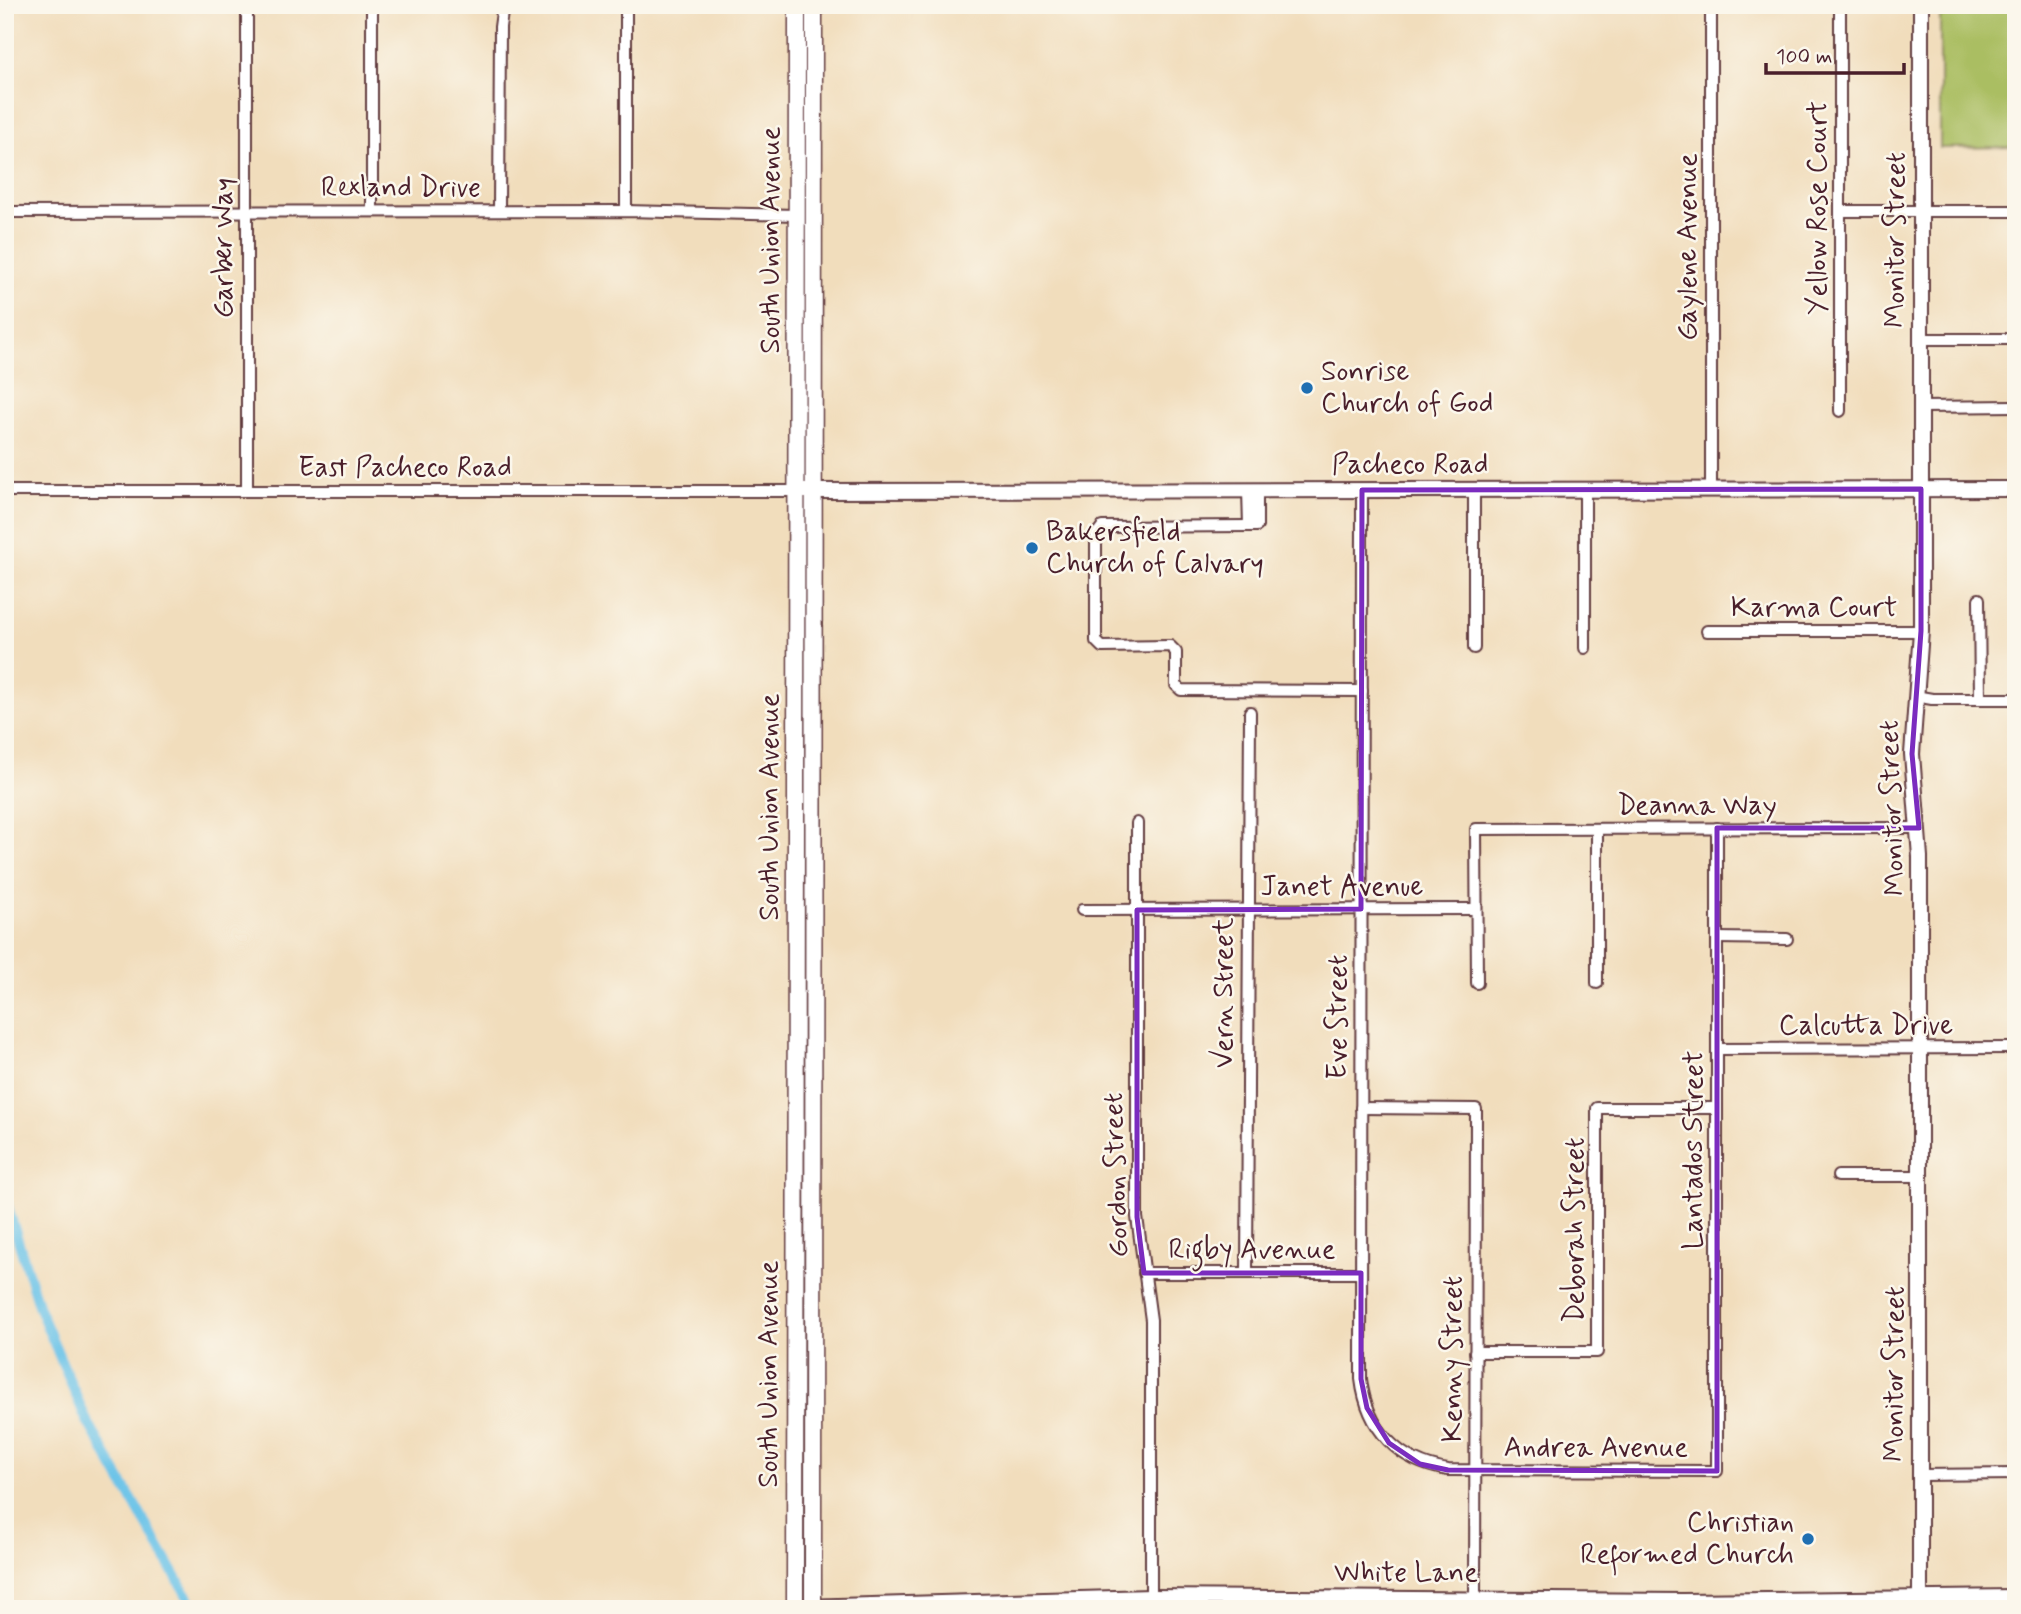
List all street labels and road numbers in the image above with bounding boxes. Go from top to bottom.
street label: Yellow Rose Court [1800,101,1837,315]
street label: South Union Avenue [753,126,790,354]
street label: Monitor Street [1878,152,1915,328]
street label: Gaylene Avenue [1670,153,1707,341]
street label: Rexland Drive [321,170,481,207]
street label: Garber Way [206,178,243,318]
street label: Pacheco Road [1332,447,1488,484]
street label: East Pacheco Road [298,450,512,487]
street label: Karma Court [1731,590,1897,627]
street label: South Union Avenue [752,693,789,921]
street label: Monitor Street [1871,719,1915,897]
street label: Deanna Way [1617,788,1777,825]
street label: Janet Avenue [1261,869,1423,906]
street label: Vern Street [1206,917,1243,1068]
street label: Eve Street [1320,955,1357,1079]
street label: Calcutta Drive [1779,1008,1953,1045]
street label: Lantados Street [1676,1051,1713,1249]
street label: Gordon Street [1096,1092,1138,1258]
street label: Deborah Street [1557,1137,1594,1323]
street label: Rigby Avenue [1168,1232,1336,1272]
street label: South Union Avenue [751,1260,788,1488]
street label: Kenny Street [1435,1276,1472,1442]
street label: Monitor Street [1877,1286,1914,1462]
street label: Andrea Avenue [1504,1430,1688,1467]
street label: White Lane [1334,1555,1478,1592]

